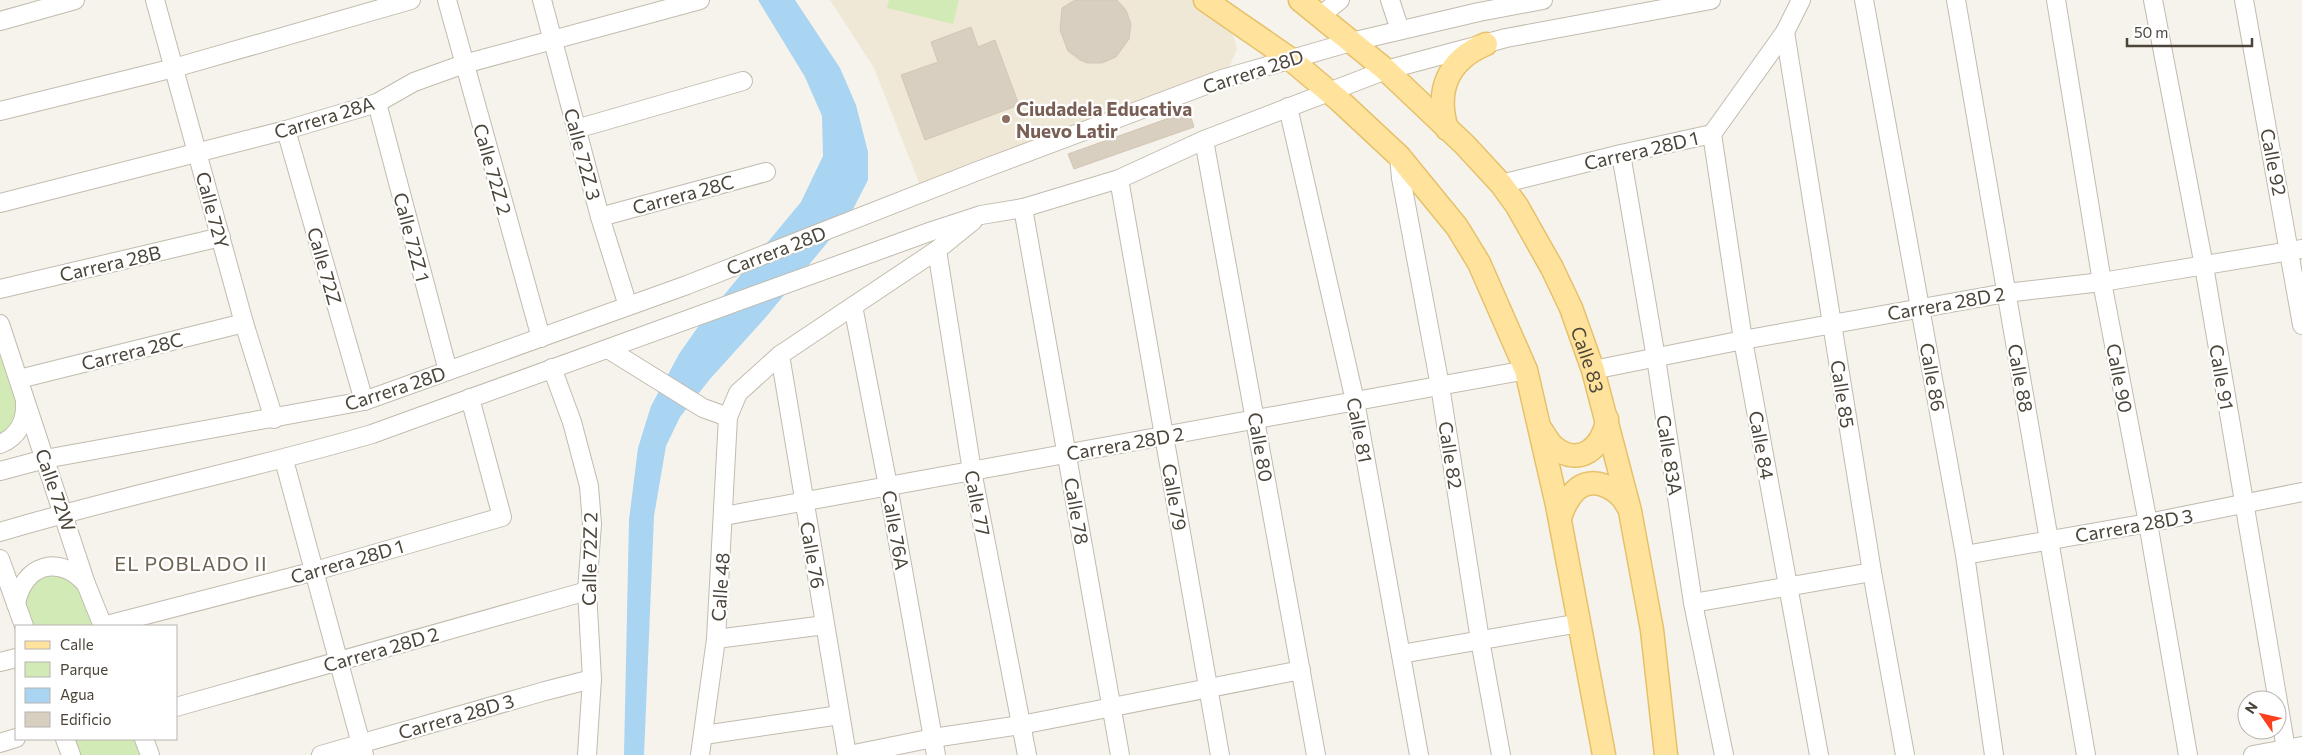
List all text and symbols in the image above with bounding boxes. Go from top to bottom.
scale bar [2127,15,2252,47]
text: 50 m [2134,23,2168,41]
street label: Carrera 28D [1200,44,1306,98]
street label: Carrera 28A [271,91,377,143]
place label: Ciudadela Educativa Nuevo Latir [1016,97,1192,142]
street label: Calle 72Z 3 [560,106,606,202]
marker: Ciudadela Educativa Nuevo Latir [1000,113,1012,125]
street label: Calle 72Z 2 [469,121,517,217]
street label: Carrera 28D 1 [1582,126,1700,174]
street label: Calle 92 [2256,126,2292,198]
street label: Calle 72Y [192,169,234,251]
street label: Carrera 28C [630,169,736,219]
street label: Calle 72Z 1 [389,190,435,284]
street label: Carrera 28D [723,220,829,280]
street label: Calle 72Z [303,225,347,307]
street label: Carrera 28B [57,240,163,286]
street label: Carrera 28D 2 [1885,281,2007,325]
street label: Calle 83 [1567,323,1610,395]
street label: Carrera 28C [79,327,185,375]
street label: Calle 86 [1916,341,1950,413]
street label: Calle 90 [2102,341,2138,415]
street label: Calle 88 [2004,342,2038,414]
street label: Calle 91 [2205,343,2239,411]
street label: Calle 85 [1826,358,1860,430]
street label: Carrera 28D [342,361,448,415]
street label: Calle 81 [1342,395,1378,465]
street label: Calle 84 [1745,409,1779,481]
street label: Calle 80 [1244,410,1278,484]
street label: Calle 83A [1652,413,1688,497]
street label: Calle 82 [1434,419,1468,491]
street label: Carrera 28D 2 [1064,421,1186,465]
street label: Calle 72W [31,445,81,535]
street label: Calle 79 [1158,462,1192,532]
street label: Calle 77 [960,468,996,538]
street label: Calle 78 [1060,476,1094,546]
street label: Calle 76A [878,488,914,572]
street label: Carrera 28D 3 [2073,503,2195,547]
street label: Calle 72Z 2 [577,512,601,606]
street label: Calle 76 [796,520,830,590]
street label: Carrera 28D 1 [288,534,406,588]
district label: EL POBLADO II [114,551,268,575]
street label: Calle 48 [706,552,734,622]
street label: Carrera 28D 2 [321,622,441,676]
legend [15,625,178,740]
text: Calle [60,635,94,653]
text: Parque [60,660,108,678]
text: Agua [60,685,94,703]
street label: Carrera 28D 3 [395,689,517,743]
north arrow [2237,690,2287,740]
text: N [2241,698,2261,717]
text: Edificio [60,710,111,728]

